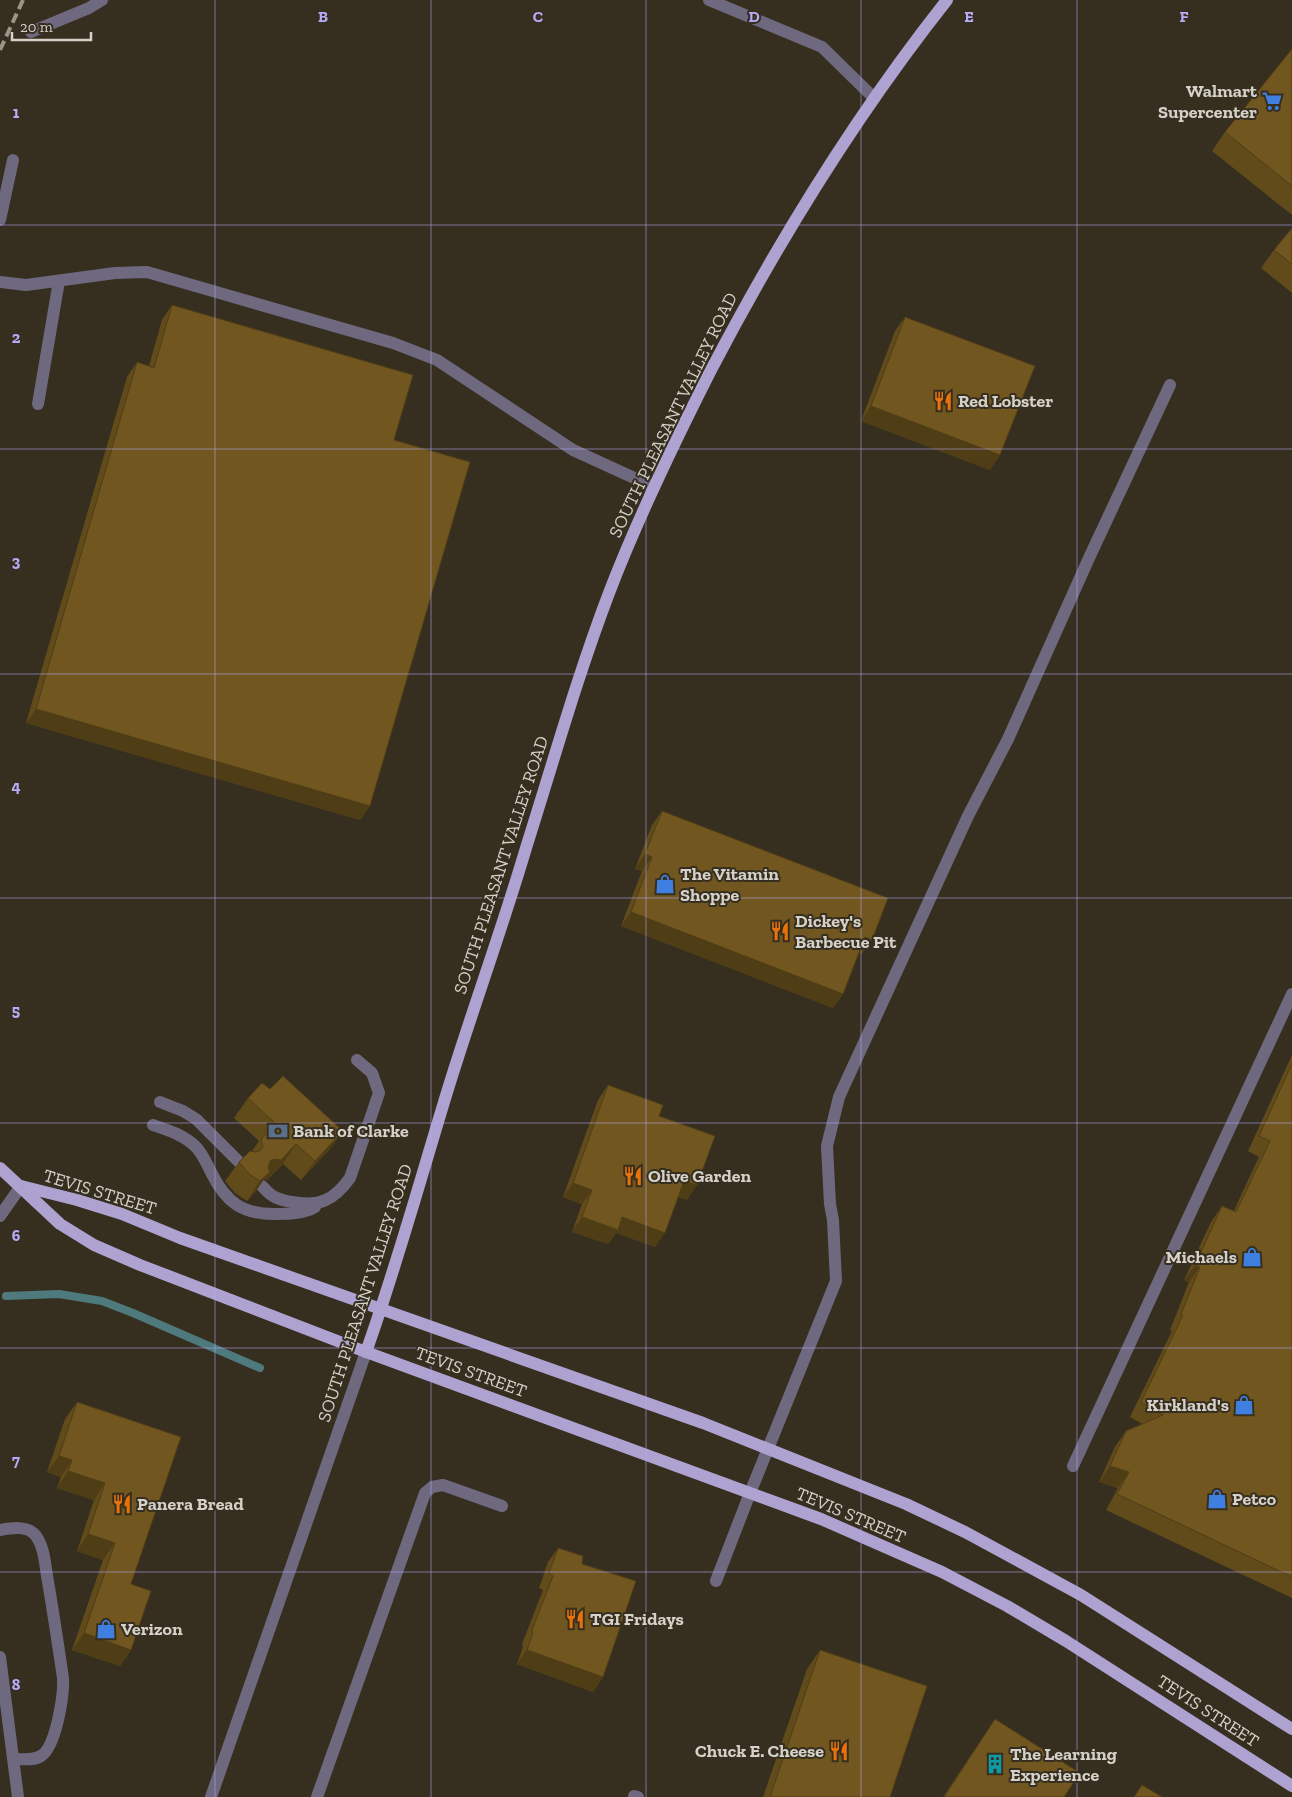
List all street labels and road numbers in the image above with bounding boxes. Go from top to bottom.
street label: SOUTH PLEASANT VALLEY ROAD [604,289,742,541]
street label: SOUTH PLEASANT VALLEY ROAD [449,733,553,997]
street label: SOUTH PLEASANT VALLEY ROAD [313,1161,417,1425]
street label: TEVIS STREET [41,1164,159,1220]
street label: TEVIS STREET [412,1342,530,1402]
street label: TEVIS STREET [793,1482,909,1548]
street label: TEVIS STREET [1153,1670,1263,1752]

